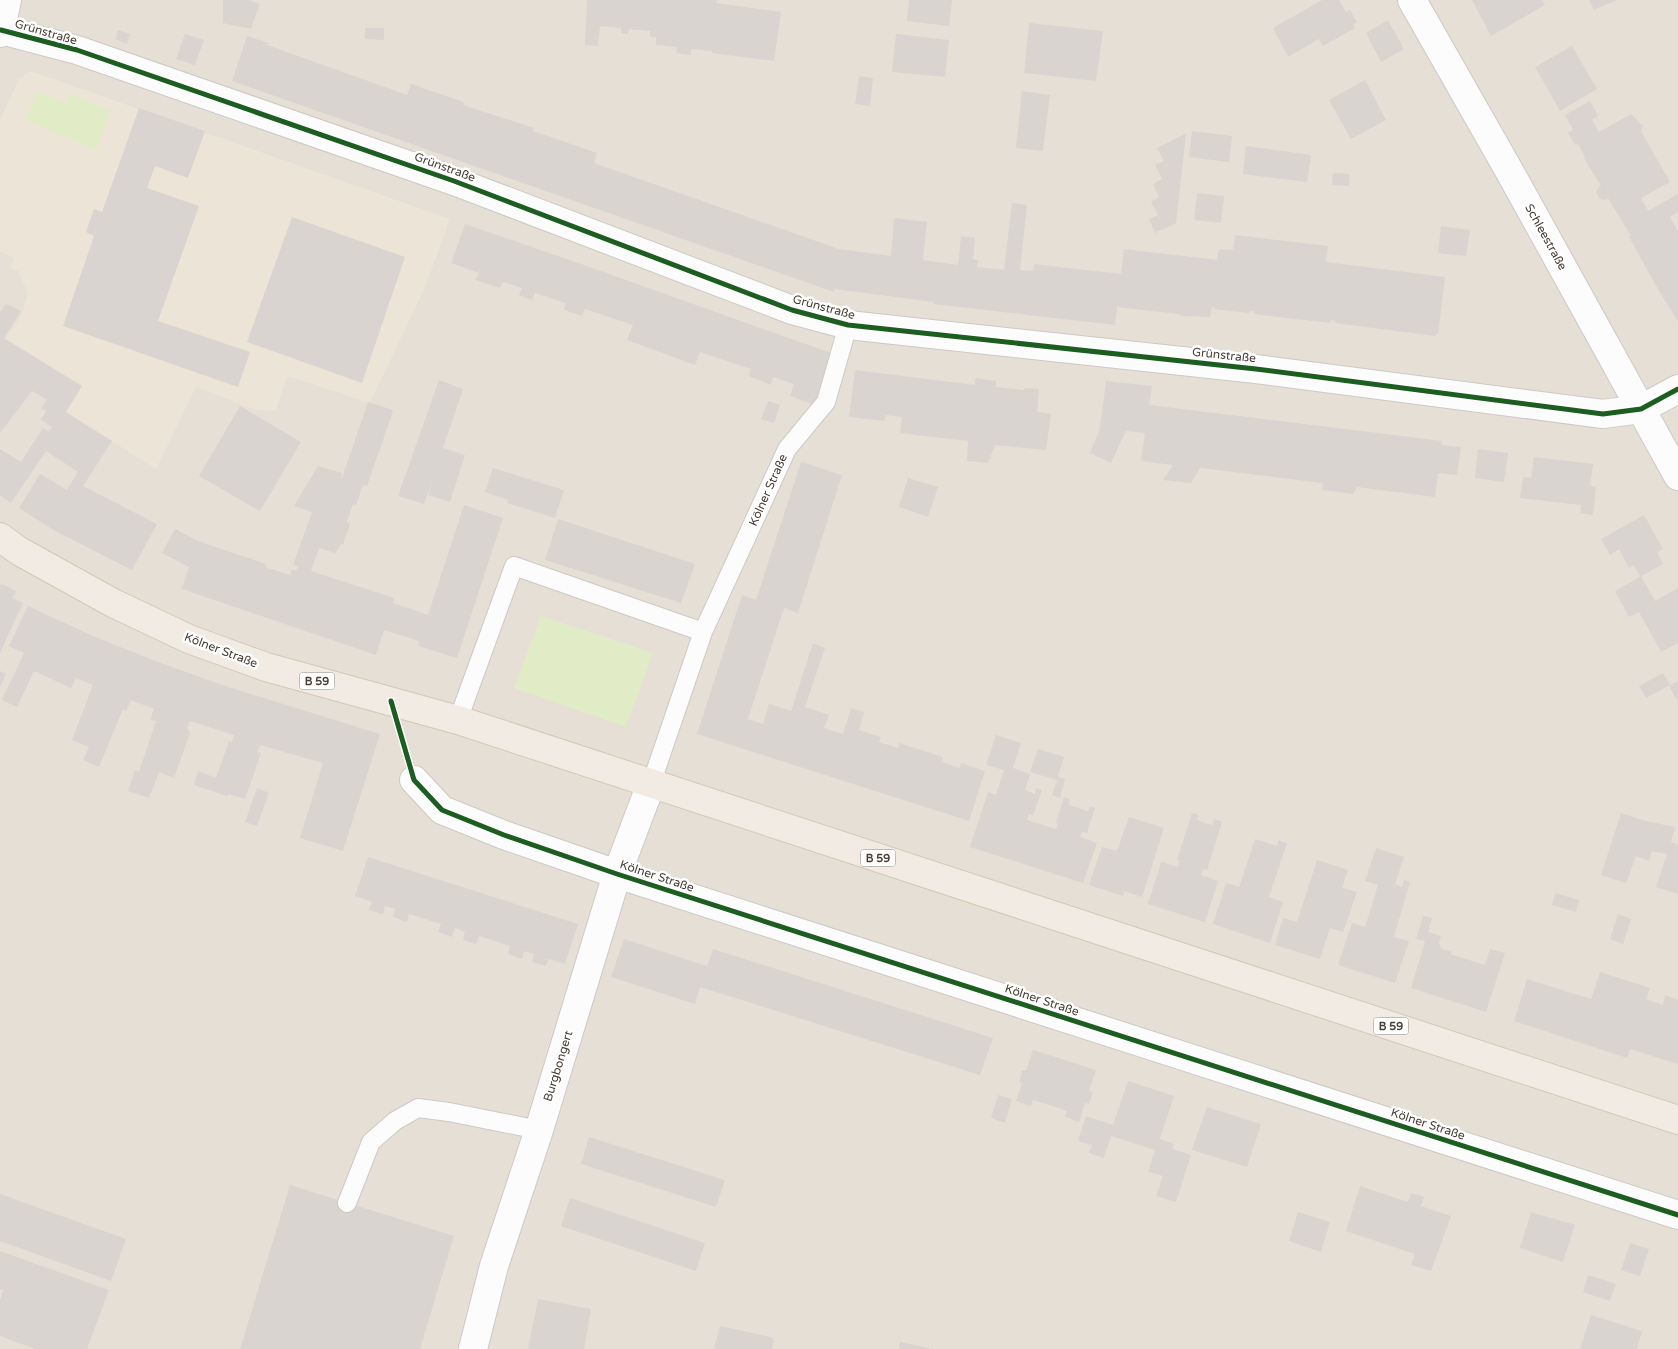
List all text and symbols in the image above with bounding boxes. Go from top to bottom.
street label: Grünstraße [13,16,79,48]
street label: Grünstraße [413,149,478,185]
street label: Schleestraße [1522,202,1570,273]
street label: Grünstraße [791,292,857,322]
street label: Grünstraße [1191,345,1257,365]
street label: Kölner Straße [746,452,790,528]
street label: Kölner Straße [182,630,260,670]
road number: B 59 [300,672,334,689]
road number: B 59 [860,850,896,866]
street label: Kölner Straße [618,857,696,895]
street label: Kölner Straße [1003,981,1081,1019]
road number: B 59 [1374,1018,1408,1034]
street label: Burgbongert [541,1029,576,1103]
street label: Kölner Straße [1389,1105,1467,1143]

